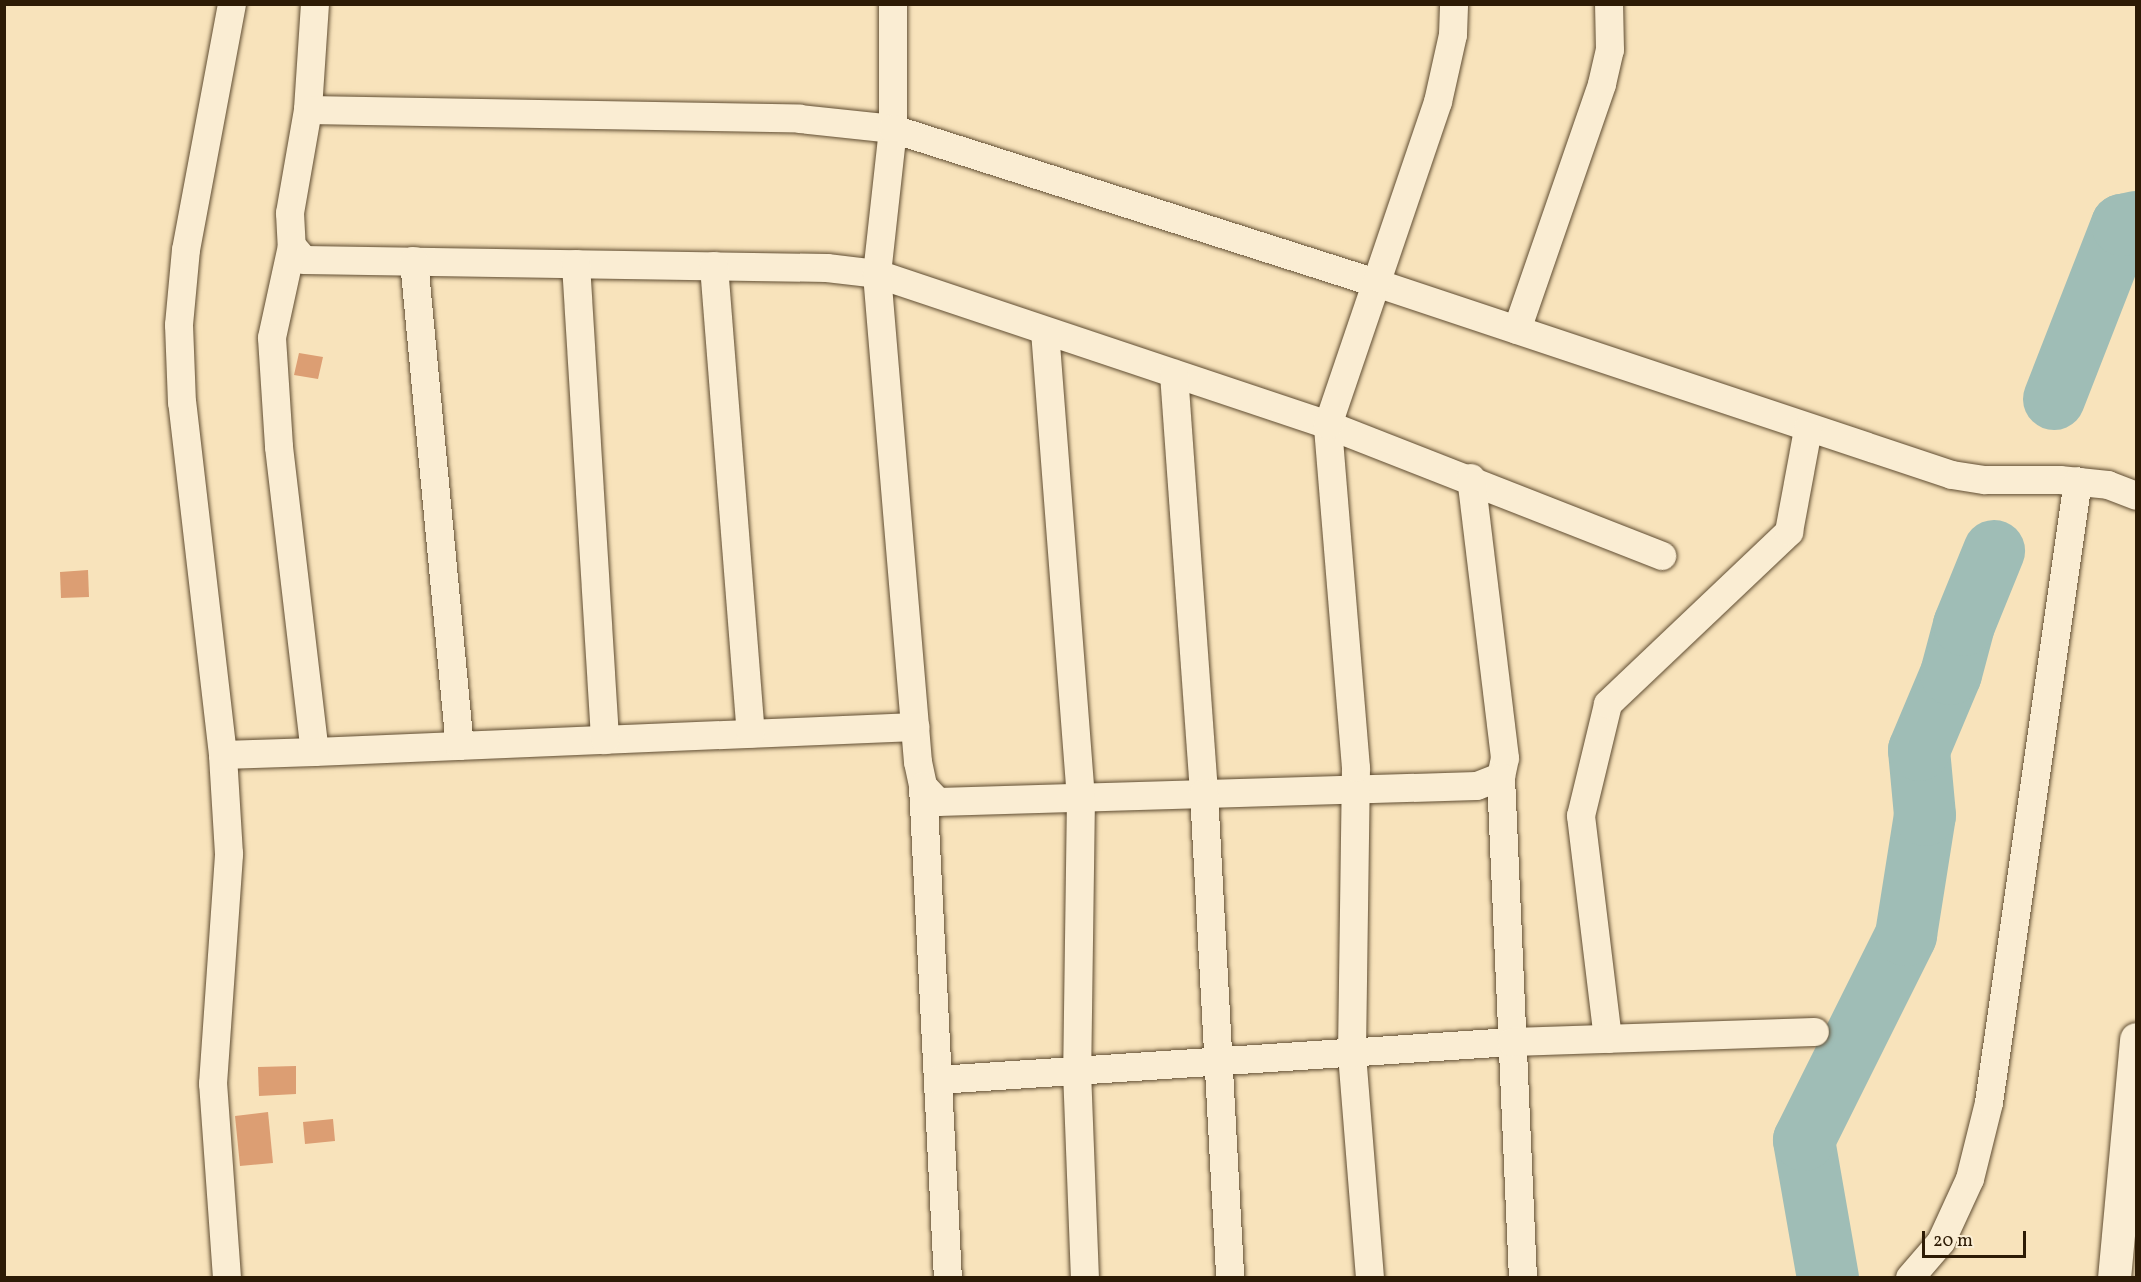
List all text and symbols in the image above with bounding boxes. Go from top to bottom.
scale bar [1925,1219,2028,1257]
text: 20 m [1933,1229,1973,1254]

